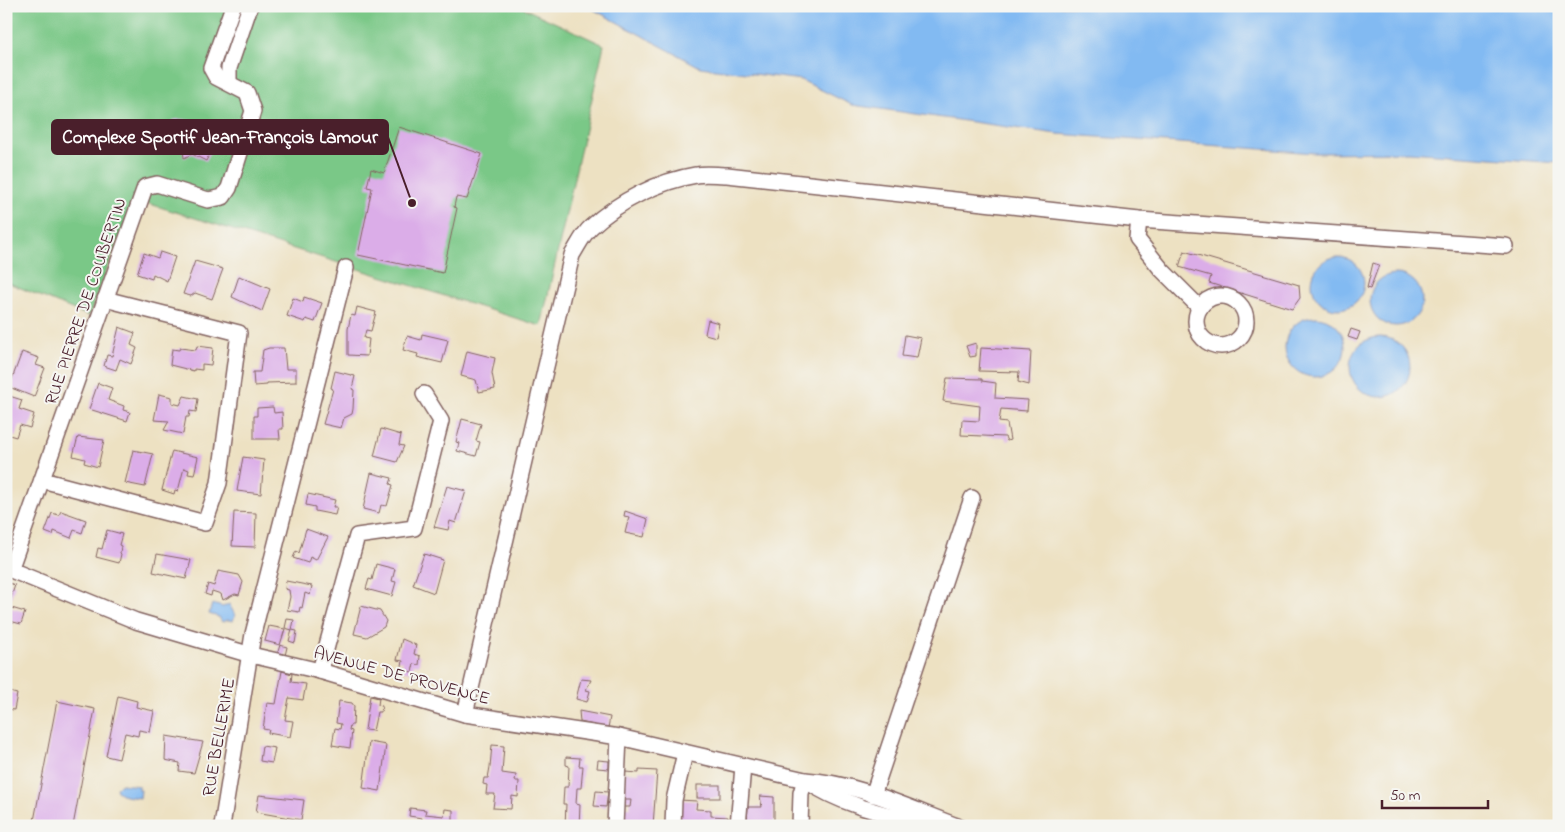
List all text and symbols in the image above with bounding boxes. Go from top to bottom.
callout: Complexe Sportif Jean-François Lamour [52,120,388,154]
text: Complexe Sportif Jean-François Lamour [62,125,379,152]
street label: RUE PIERRE DE COUBERTIN [39,195,135,409]
street label: AVENUE DE PROVENCE [310,641,493,713]
street label: RUE BELLERIME [197,676,243,799]
scale bar [1382,777,1489,809]
text: 50 m [1390,785,1421,807]

